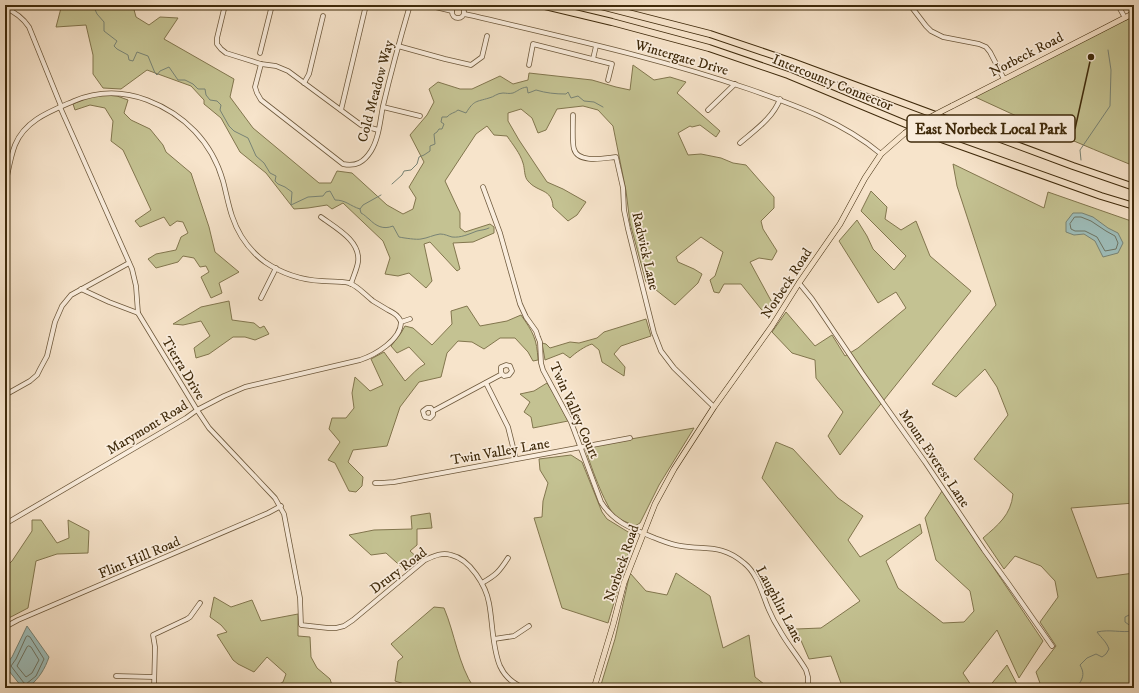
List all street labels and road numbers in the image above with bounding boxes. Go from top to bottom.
street label: Norbeck Road [987,29,1066,81]
street label: Wintergate Drive [632,36,731,80]
street label: Cold Meadow Way [354,38,398,144]
street label: Intercounty Connector [770,51,896,116]
street label: Radwick Lane [627,210,663,292]
street label: Norbeck Road [757,245,816,322]
street label: Tierra Drive [157,334,209,404]
street label: Twin Valley Court [545,359,604,462]
street label: Marymont Road [104,397,191,459]
street label: Mount Everest Lane [895,406,974,511]
street label: Twin Valley Lane [449,434,551,470]
street label: Norbeck Road [600,522,644,604]
street label: Flint Hill Road [96,533,183,583]
street label: Drury Road [367,544,430,598]
street label: Laughlin Lane [751,563,807,646]

